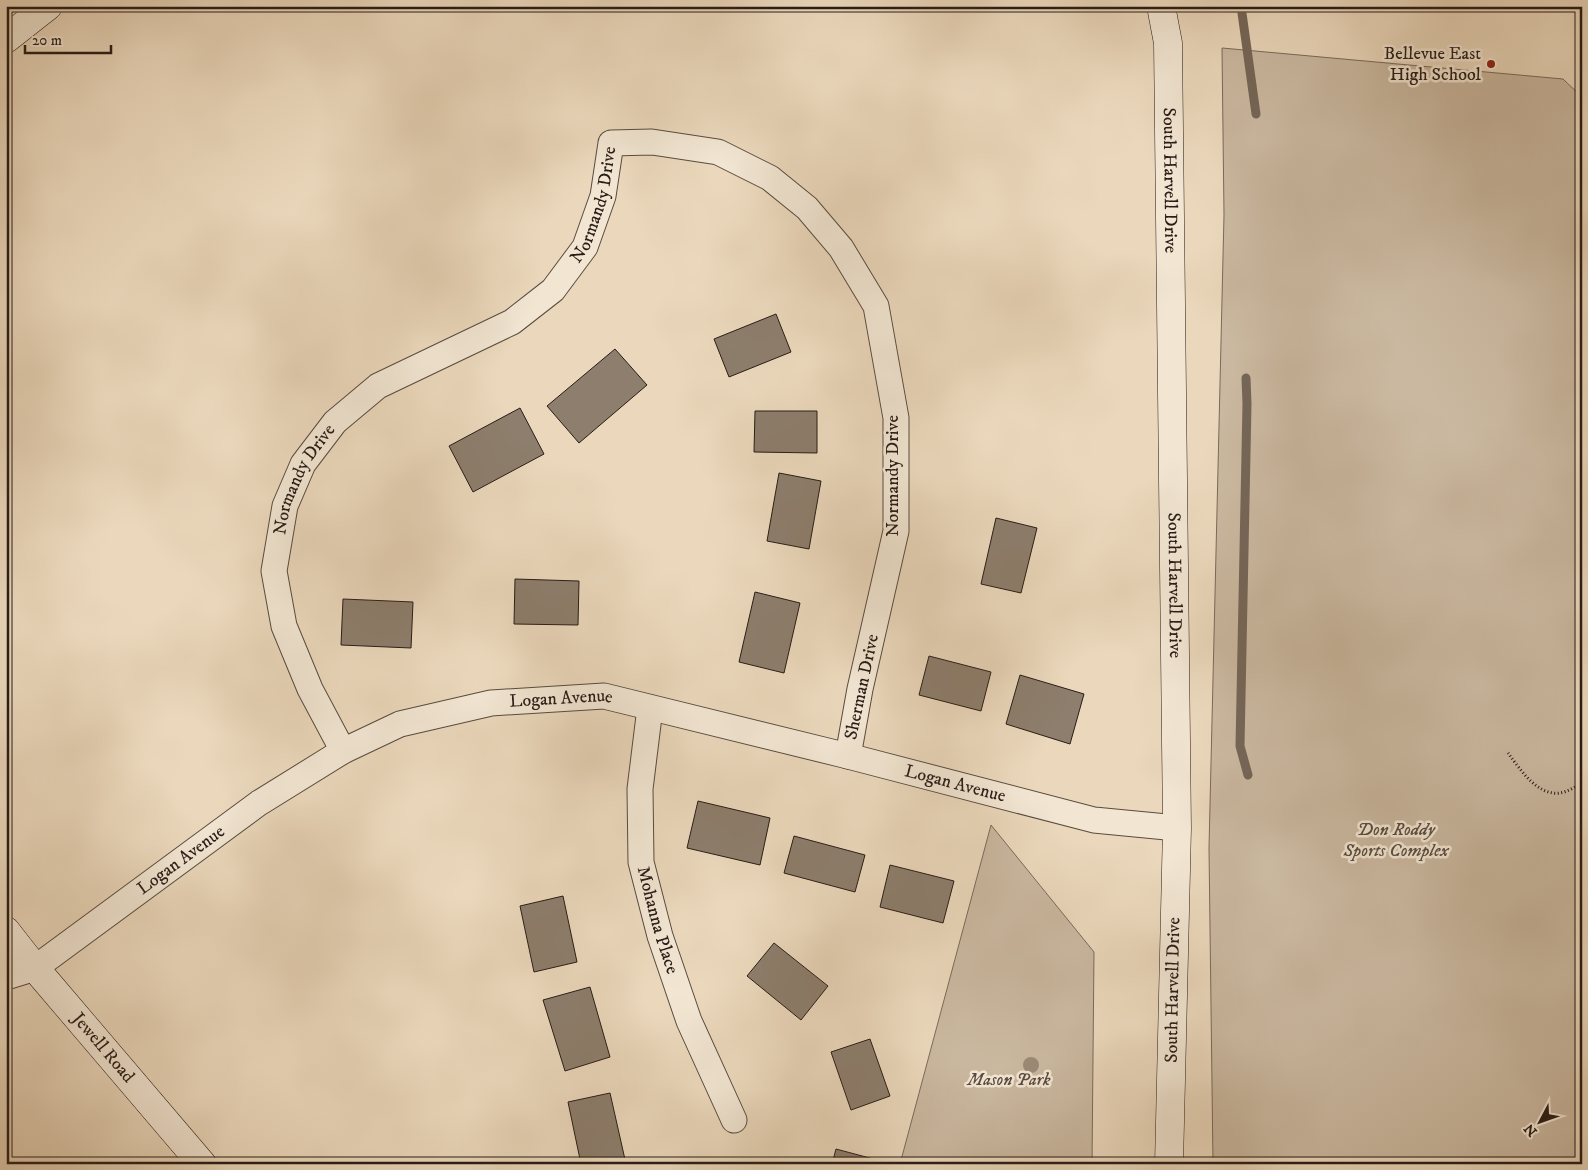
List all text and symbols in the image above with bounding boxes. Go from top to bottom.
scale bar [25,22,111,54]
text: 20 m [32,31,62,50]
place label: Bellevue East High School [1384,43,1482,86]
marker: Bellevue East High School [1485,58,1497,70]
street label: South Harvell Drive [1158,107,1181,253]
street label: Normandy Drive [566,145,621,268]
street label: Normandy Drive [882,415,904,537]
street label: Normandy Drive [269,420,340,537]
street label: South Harvell Drive [1162,512,1186,658]
street label: Sherman Drive [840,632,884,742]
street label: Logan Avenue [509,685,615,713]
street label: Logan Avenue [902,760,1008,808]
park label: Don Roddy Sports Complex [1343,819,1450,862]
street label: Logan Avenue [133,821,229,900]
street label: Mohanna Place [632,864,683,977]
street label: South Harvell Drive [1161,917,1185,1063]
street label: Jewell Road [66,1007,139,1088]
park label: Mason Park [965,1069,1051,1091]
north arrow [1516,1098,1566,1148]
text: N [1520,1119,1542,1140]

